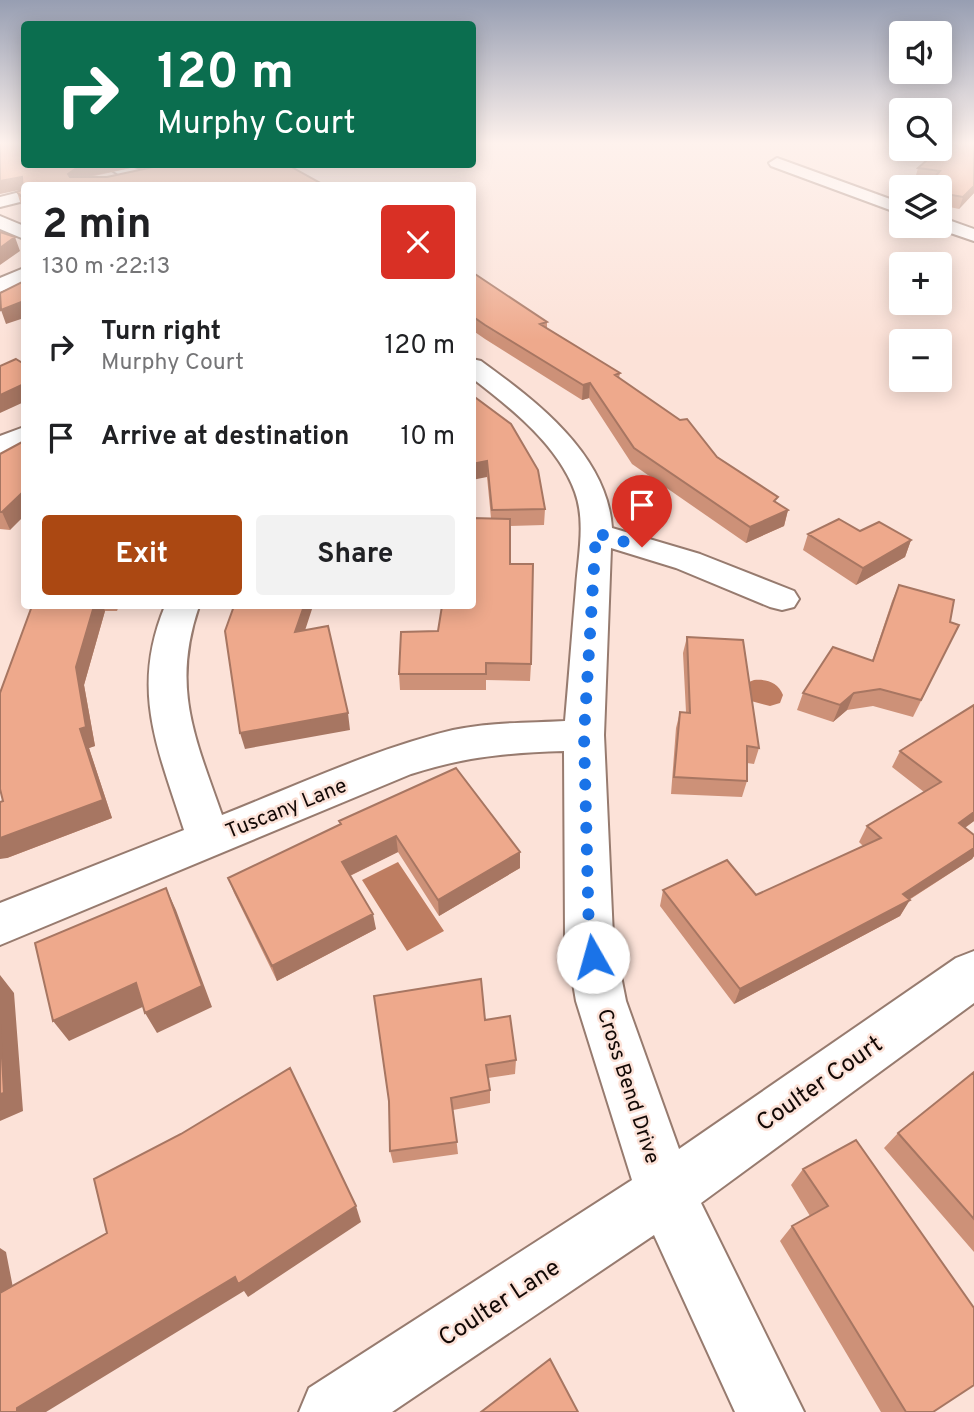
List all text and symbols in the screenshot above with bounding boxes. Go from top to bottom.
map controls [889,21,952,392]
button: sound [889,21,952,84]
text: 120 m [157,44,294,106]
icon: right [42,49,133,140]
button: search [889,98,952,161]
text: Murphy Court [157,105,356,145]
button: layers [889,175,952,238]
text: 2 min [42,200,152,253]
button: close [381,205,455,279]
button: + [889,252,952,315]
text: 130 m · 22:13 [42,253,170,282]
text: Turn right [101,316,221,349]
icon: right [42,328,80,366]
button: − [889,329,952,392]
text: 120 m [385,330,455,363]
text: Murphy Court [101,349,244,378]
icon: arrive [42,419,80,457]
text: Arrive at destination [101,421,349,454]
text: 10 m [400,421,455,454]
pin [612,475,672,547]
icon: arrive [623,486,661,524]
button: Exit [42,515,242,595]
button: Share [256,515,455,595]
street label: Tuscany Lane [222,773,351,846]
position arrow [556,920,630,994]
street label: Cross Bend Drive [590,1006,665,1167]
street label: Coulter Court [751,1030,889,1139]
street label: Coulter Lane [434,1253,567,1354]

